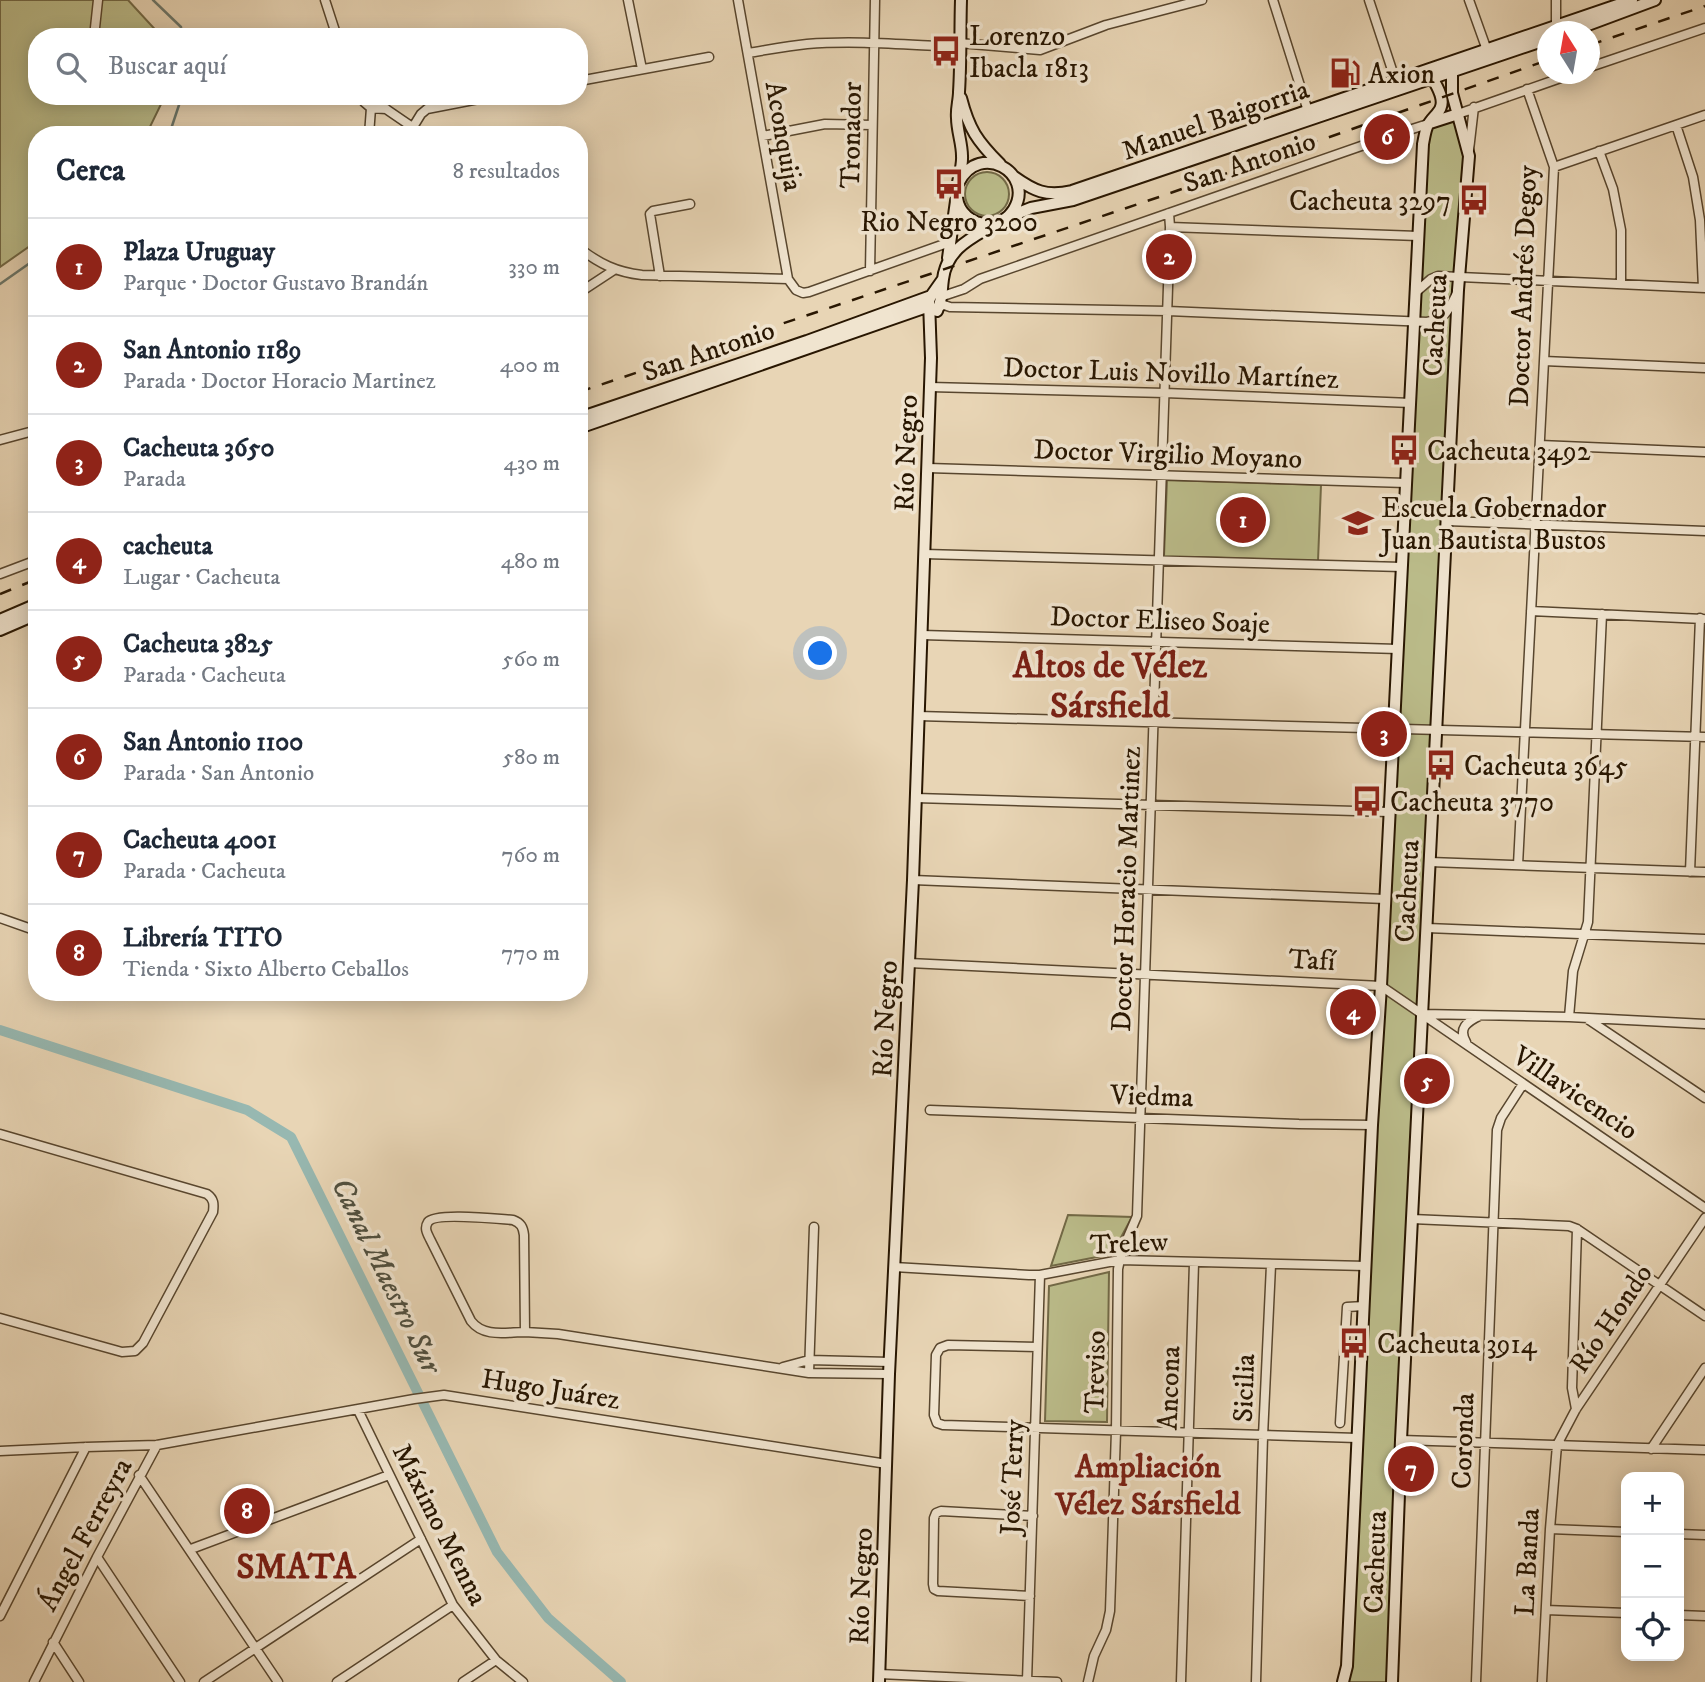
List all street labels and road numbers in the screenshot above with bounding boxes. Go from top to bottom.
street label: Manuel Baigorria [1117,72,1314,169]
street label: Aconquija [757,78,810,194]
street label: Tronador [833,81,870,189]
street label: San Antonio [1179,123,1320,201]
street label: Doctor Andrés Degoy [1502,164,1545,408]
street label: Cacheuta [1415,273,1456,377]
street label: San Antonio [638,312,779,390]
street label: Doctor Luis Novillo Martínez [1002,350,1339,397]
street label: Río Negro [887,394,926,512]
street label: Doctor Virgilio Moyano [1033,432,1303,477]
street label: Doctor Eliseo Soaje [1049,599,1270,642]
street label: Doctor Horacio Martinez [1104,746,1149,1032]
street label: Cacheuta [1387,839,1428,943]
street label: Tafí [1288,942,1338,979]
street label: Río Negro [865,960,906,1079]
street label: Villavicencio [1505,1038,1645,1148]
street label: Viedma [1109,1078,1194,1115]
street label: Trelew [1089,1224,1169,1263]
street label: Río Hondo [1562,1258,1661,1380]
street label: Treviso [1077,1330,1114,1414]
street label: Ancona [1151,1345,1188,1431]
street label: Sicilia [1226,1353,1263,1423]
street label: Hugo Juárez [479,1361,623,1418]
street label: Coronda [1444,1392,1483,1490]
street label: José Terry [993,1418,1032,1538]
street label: Máximo Menna [384,1438,495,1612]
street label: Ángel Ferreyra [30,1452,140,1617]
street label: La Banda [1507,1507,1548,1617]
street label: Cacheuta [1356,1510,1395,1614]
street label: Río Negro [842,1527,881,1645]

